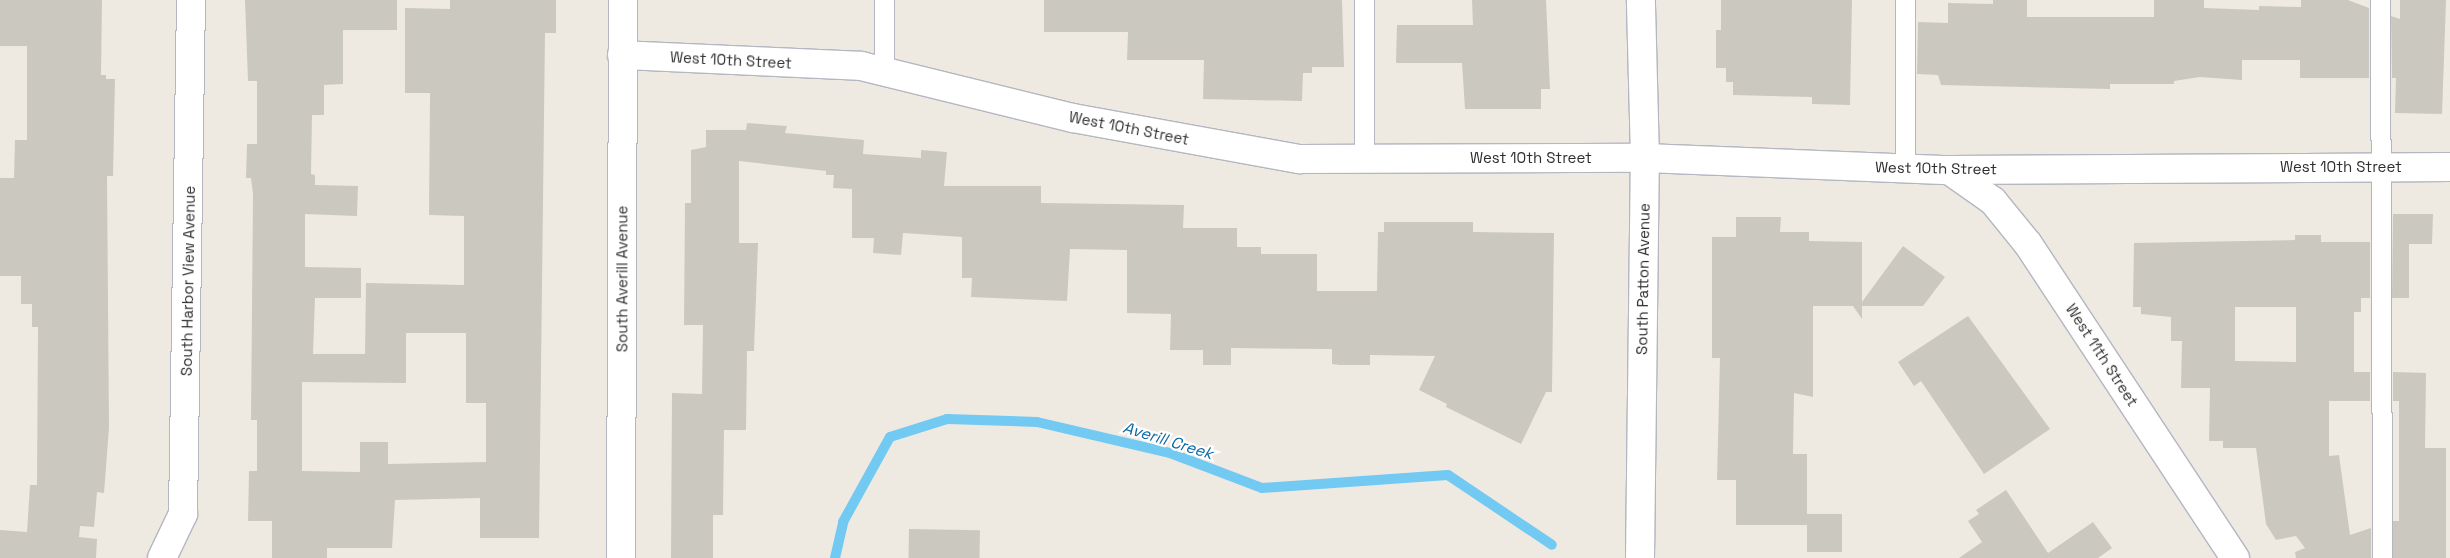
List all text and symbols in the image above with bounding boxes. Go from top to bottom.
street label: West 10th Street [670,48,792,72]
street label: West 10th Street [1067,108,1191,148]
street label: West 10th Street [1470,149,1592,167]
street label: West 10th Street [1875,158,1997,178]
street label: West 10th Street [2280,158,2402,176]
street label: South Harbor View Avenue [177,186,199,376]
street label: South Patton Avenue [1633,203,1653,355]
street label: South Averill Avenue [613,206,631,352]
street label: West 11th Street [2062,300,2142,410]
water label: Averill Creek [1121,418,1215,464]

